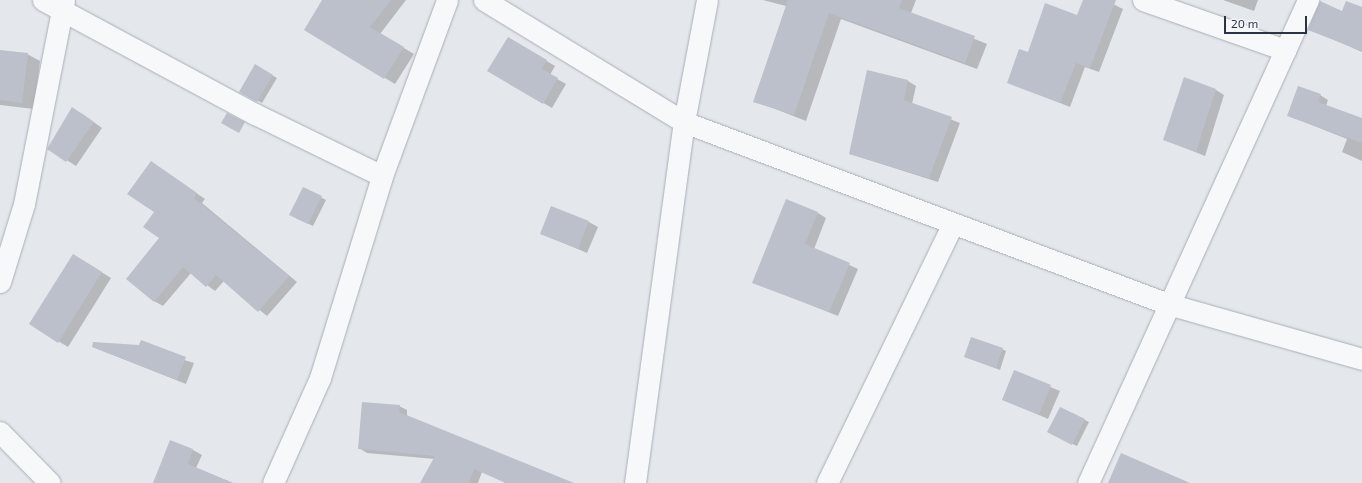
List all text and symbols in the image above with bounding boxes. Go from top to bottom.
scale bar [1226,8,1309,34]
text: 20 m [1231,16,1258,30]

